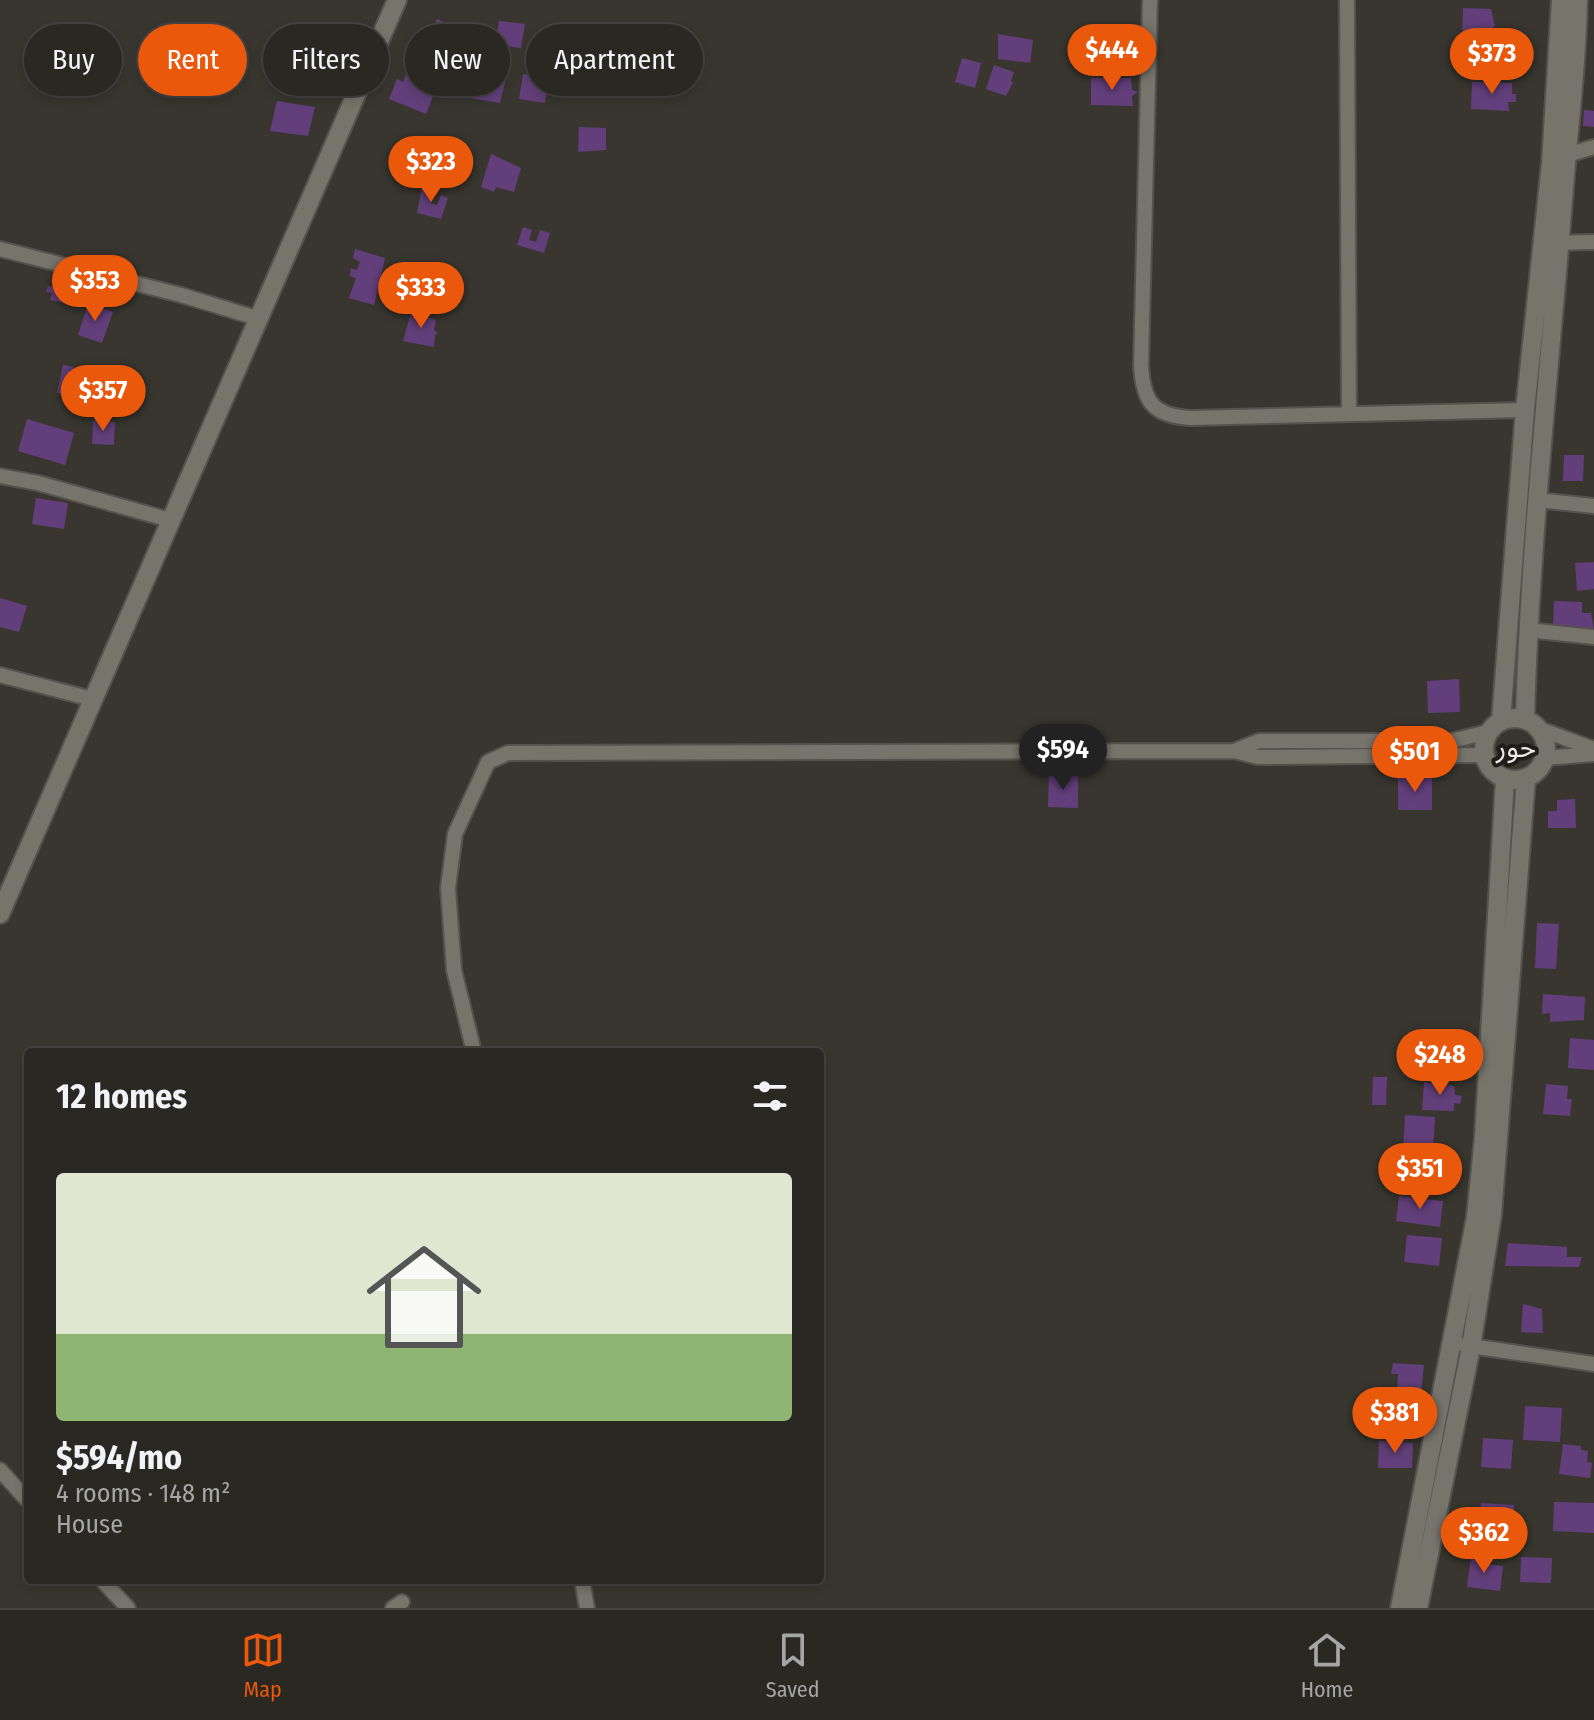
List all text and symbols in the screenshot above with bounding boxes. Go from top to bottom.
chip: Buy [24,24,122,96]
chip: Rent [138,24,247,96]
chip: Filters [263,24,389,96]
chip: New [405,24,510,96]
chip: Apartment [526,24,703,96]
pin: $444 [1065,24,1159,92]
pin: $373 [1445,28,1539,96]
text: $444 [1085,34,1139,65]
text: $373 [1468,38,1516,69]
pin: $323 [384,136,478,204]
text: $323 [406,146,456,177]
pin: $353 [48,255,142,323]
pin: $333 [374,262,468,330]
text: $353 [70,265,120,296]
text: $333 [396,272,446,303]
pin: $357 [56,365,150,433]
text: $357 [79,375,127,406]
pin: $594 [1016,724,1110,792]
pin: $501 [1368,726,1462,794]
district label: حور [1495,731,1536,764]
text: $594 [1037,734,1089,765]
text: $501 [1390,736,1440,767]
pin: $248 [1393,1029,1487,1097]
text: $248 [1414,1039,1466,1070]
icon: filters [748,1074,792,1118]
text: 12 homes [56,1076,187,1117]
pin: $351 [1373,1143,1467,1211]
text: $351 [1396,1153,1444,1184]
icon: home [352,1225,496,1369]
pin: $381 [1348,1387,1442,1455]
text: $381 [1370,1397,1420,1428]
text: $594/mo [56,1437,182,1478]
text: 4 rooms · 148 m² [56,1478,230,1509]
pin: $362 [1437,1507,1531,1575]
text: House [56,1509,123,1540]
text: $362 [1459,1517,1509,1548]
tab: Map [241,1628,285,1703]
tab: Saved [766,1628,820,1703]
tab: Home [1301,1628,1353,1703]

